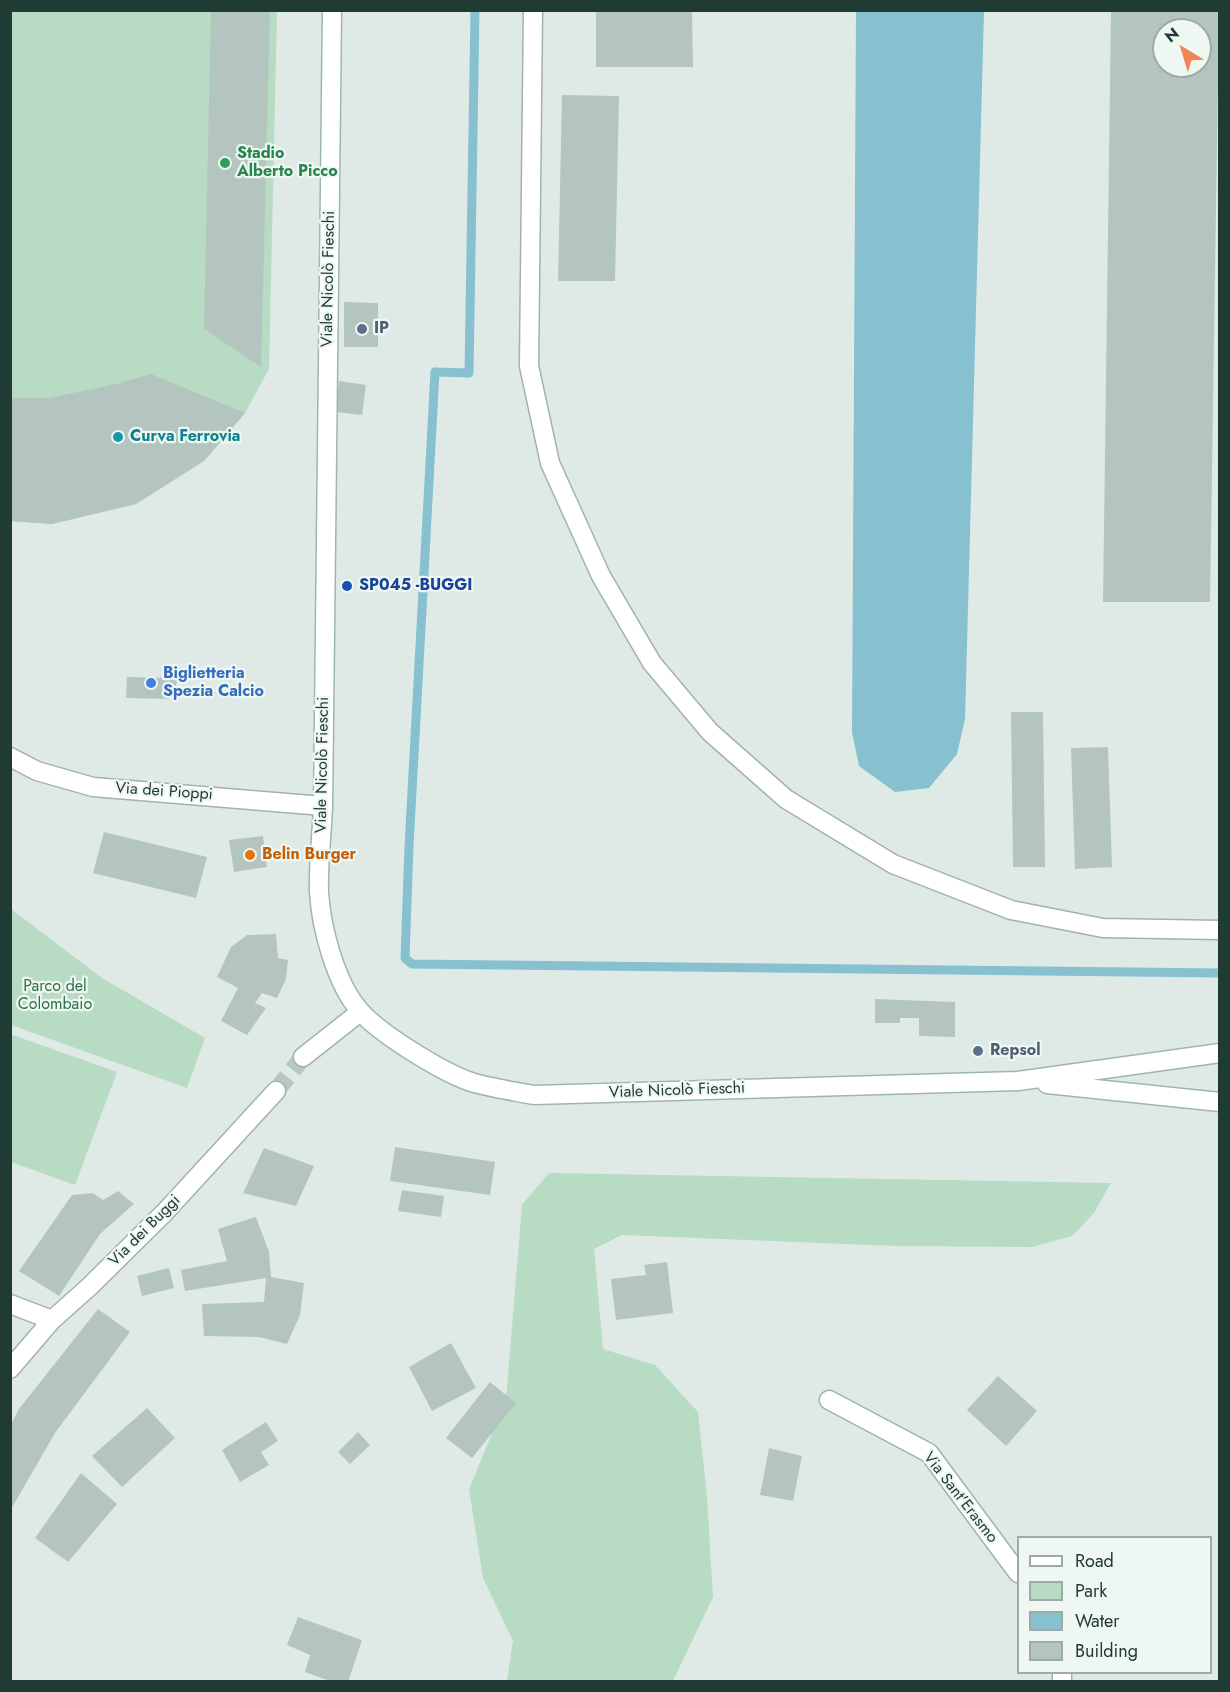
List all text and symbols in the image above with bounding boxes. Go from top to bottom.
north arrow [1152,18,1212,78]
text: N [1160,22,1184,48]
place label: Stadio Alberto Picco [237,144,338,182]
marker: Stadio Alberto Picco [218,156,232,170]
street label: Viale Nicolò Fieschi [318,211,340,347]
place label: IP [374,319,389,339]
marker: IP [355,322,369,336]
place label: Curva Ferrovia [130,427,240,447]
marker: Curva Ferrovia [111,430,125,444]
place label: SP045 -BUGGI [359,576,472,596]
marker: SP045 -BUGGI [340,579,354,593]
place label: Biglietteria Spezia Calcio [163,664,264,702]
marker: Biglietteria Spezia Calcio [144,676,158,690]
street label: Viale Nicolò Fieschi [312,697,334,833]
street label: Via dei Pioppi [115,779,213,805]
place label: Belin Burger [262,845,356,865]
marker: Belin Burger [243,848,257,862]
park label: Parco del Colombaio [18,977,92,1015]
place label: Repsol [990,1041,1040,1061]
marker: Repsol [971,1044,985,1058]
street label: Viale Nicolò Fieschi [609,1079,745,1103]
street label: Via dei Buggi [105,1191,185,1271]
street label: Via Sant'Erasmo [919,1449,1001,1547]
legend [1017,1536,1212,1674]
text: Road [1075,1548,1114,1574]
text: Park [1075,1578,1107,1604]
text: Water [1075,1608,1119,1634]
text: Building [1075,1638,1138,1664]

